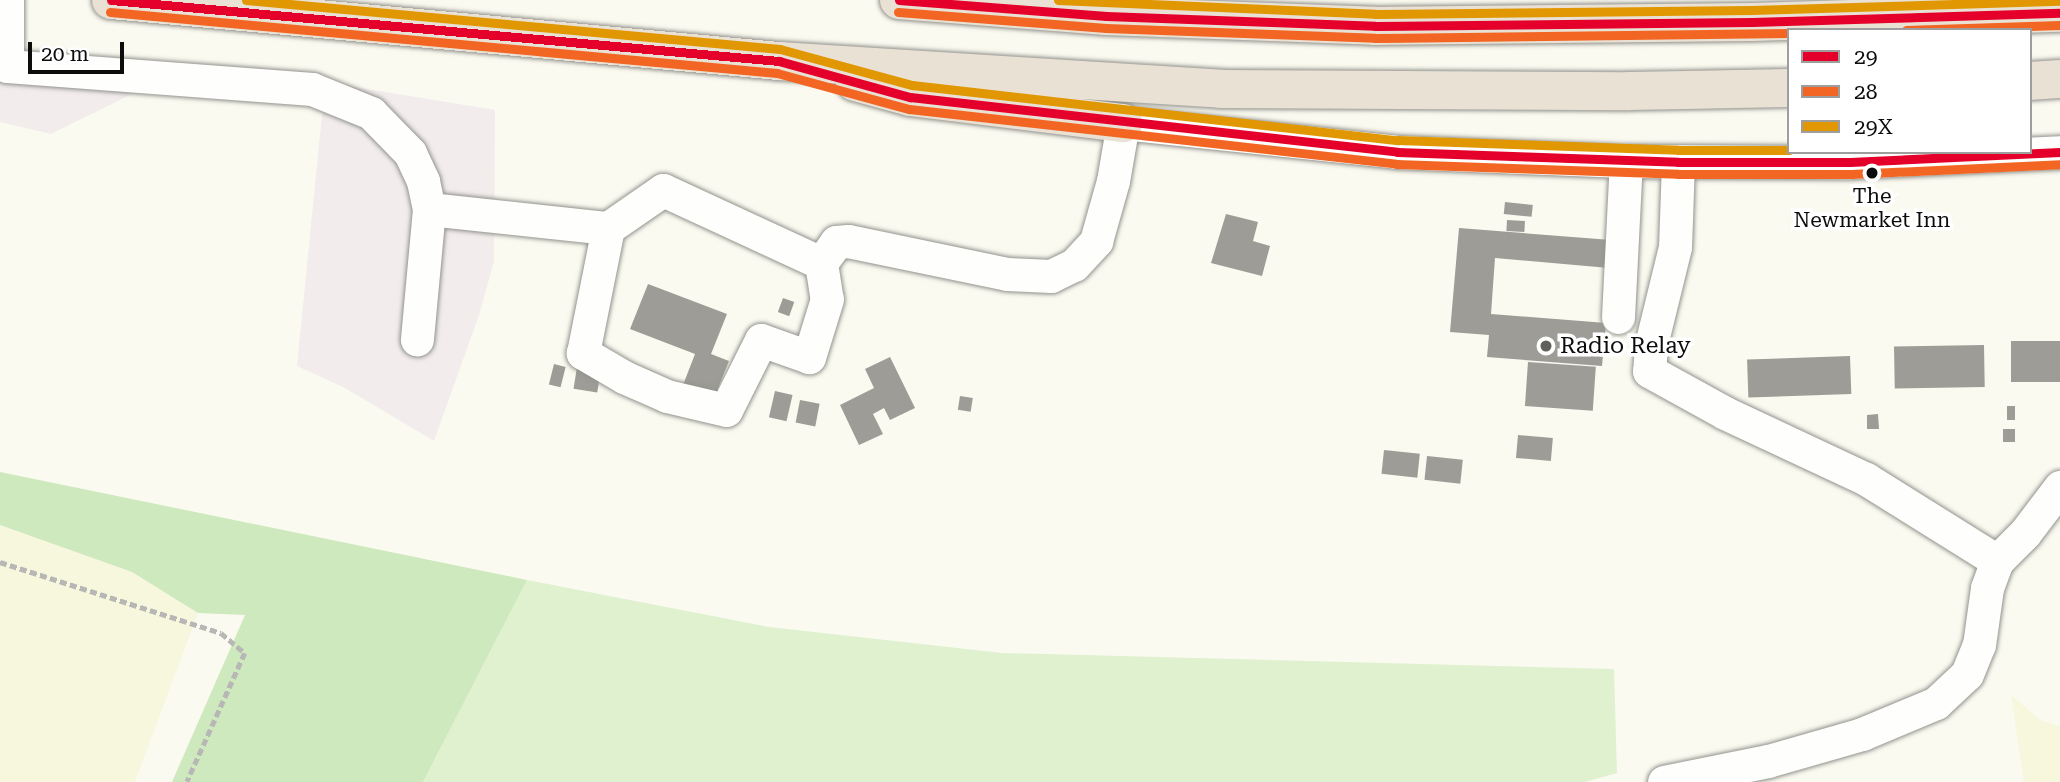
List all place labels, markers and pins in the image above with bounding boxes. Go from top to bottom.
marker: The Newmarket Inn [1865,166,1879,180]
place label: The Newmarket Inn [1794,183,1950,233]
place label: Radio Relay [1560,332,1691,360]
marker: Radio Relay [1538,338,1554,354]

